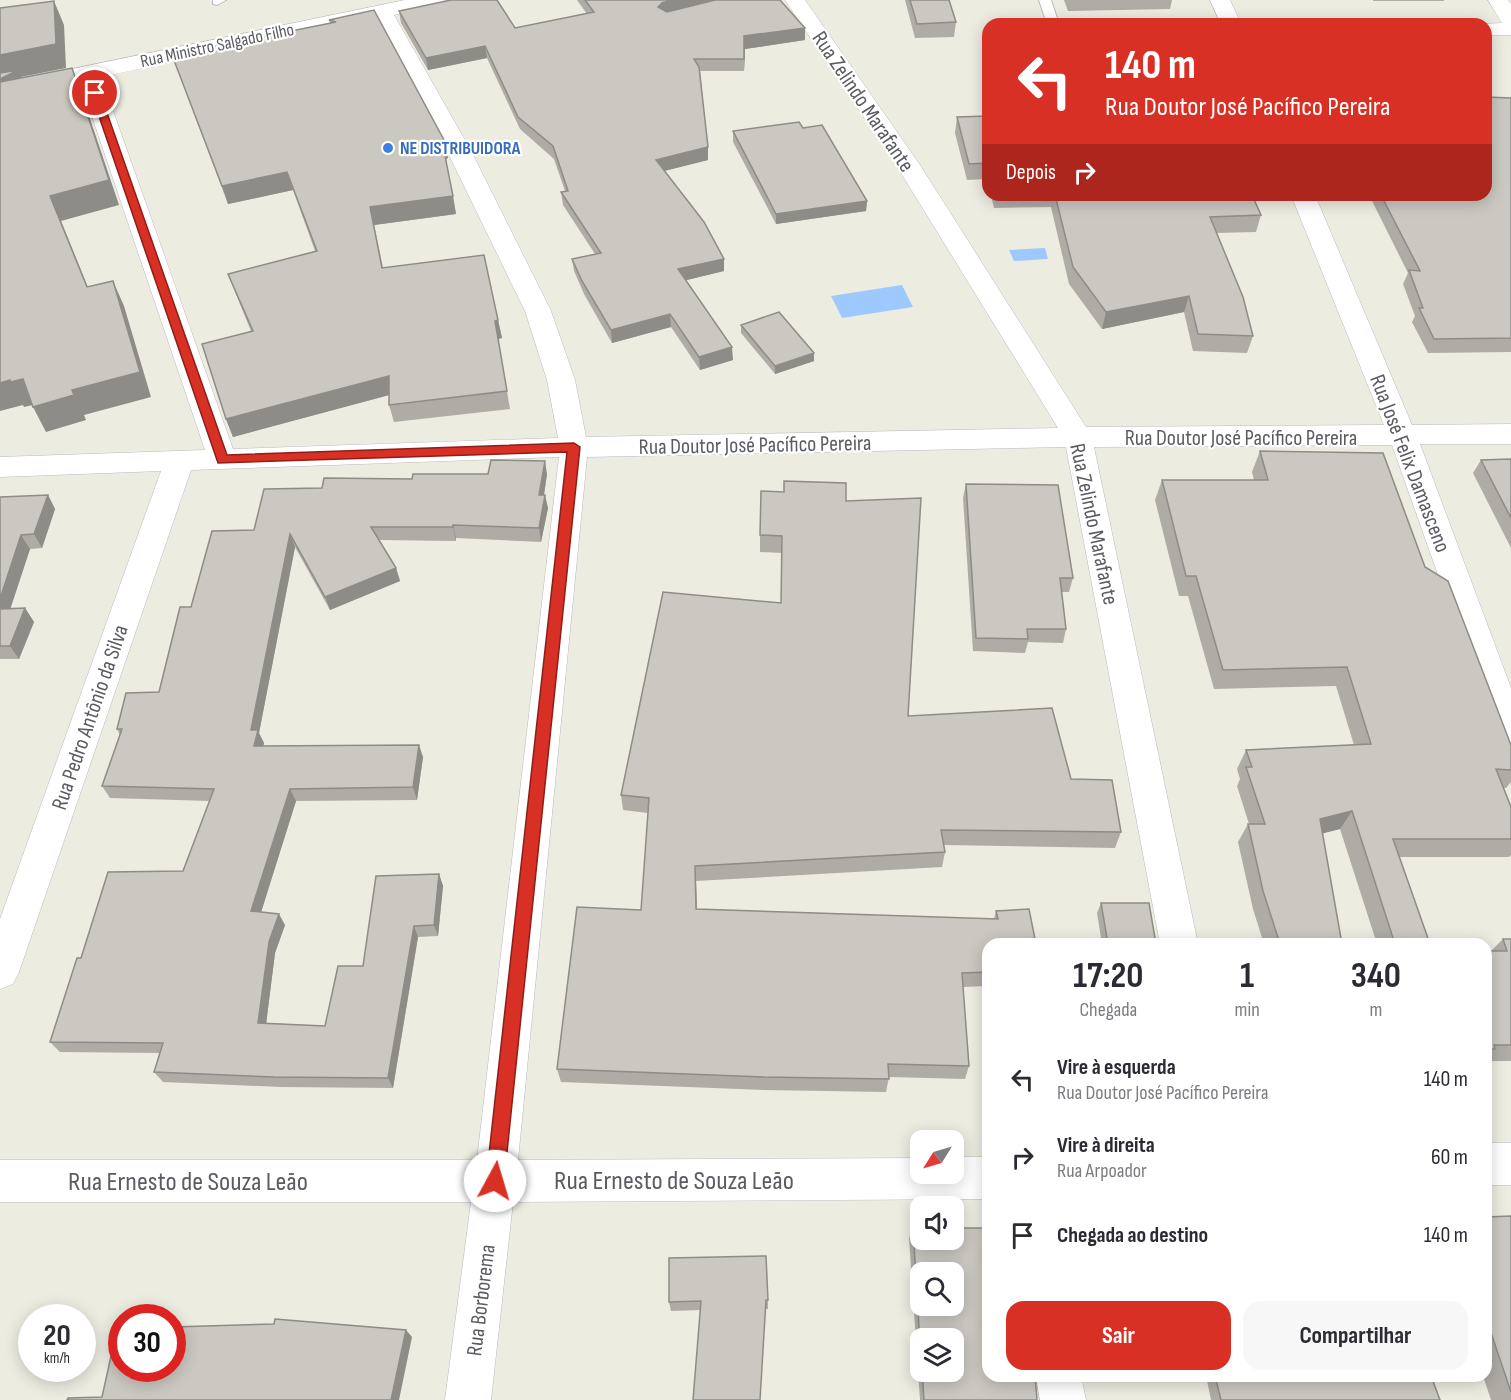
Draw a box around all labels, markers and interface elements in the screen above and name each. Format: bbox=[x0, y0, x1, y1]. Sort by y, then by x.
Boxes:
street label: Rua Ministro Salgado Filho bbox=[138, 19, 296, 72]
street label: Rua Zelindo Marafante bbox=[806, 26, 920, 177]
text: 140 m bbox=[1105, 40, 1196, 91]
icon: left bbox=[1006, 42, 1084, 120]
pin bbox=[69, 67, 120, 118]
icon: arrive bbox=[78, 76, 111, 109]
text: Rua Doutor José Pacífico Pereira bbox=[1105, 91, 1390, 123]
place label: NE DISTRIBUIDORA bbox=[400, 138, 521, 159]
marker: NE DISTRIBUIDORA bbox=[381, 141, 395, 155]
icon: right bbox=[1068, 156, 1101, 189]
text: Depois bbox=[1006, 159, 1056, 186]
street label: Rua José Felix Damasceno bbox=[1363, 371, 1456, 556]
street label: Rua Doutor José Pacífico Pereira bbox=[1125, 425, 1357, 452]
street label: Rua Doutor José Pacífico Pereira bbox=[639, 430, 872, 461]
street label: Rua Zelindo Marafante bbox=[1063, 441, 1124, 607]
street label: Rua Pedro Antônio da Silva bbox=[46, 621, 135, 814]
text: 17:20 bbox=[1073, 955, 1143, 998]
text: 1 bbox=[1240, 955, 1254, 998]
text: 340 bbox=[1351, 955, 1401, 998]
text: Chegada bbox=[1079, 998, 1137, 1022]
text: min bbox=[1235, 998, 1260, 1022]
text: m bbox=[1369, 998, 1382, 1022]
text: Vire à esquerda bbox=[1057, 1054, 1176, 1081]
icon: left bbox=[1006, 1063, 1039, 1096]
text: 140 m bbox=[1424, 1066, 1468, 1093]
text: Rua Doutor José Pacífico Pereira bbox=[1057, 1081, 1268, 1105]
north arrow bbox=[910, 1130, 964, 1184]
map controls bbox=[910, 1130, 964, 1382]
text: Vire à direita bbox=[1057, 1132, 1155, 1159]
icon: right bbox=[1006, 1141, 1039, 1174]
text: 60 m bbox=[1431, 1144, 1468, 1171]
position arrow bbox=[463, 1149, 527, 1213]
text: Rua Arpoador bbox=[1057, 1159, 1147, 1183]
street label: Rua Ernesto de Souza Leão bbox=[554, 1165, 794, 1197]
street label: Rua Ernesto de Souza Leão bbox=[68, 1166, 308, 1198]
button: sound bbox=[910, 1196, 964, 1250]
icon: arrive bbox=[1006, 1219, 1039, 1252]
text: Chegada ao destino bbox=[1057, 1222, 1208, 1249]
text: 140 m bbox=[1424, 1222, 1468, 1249]
street label: Rua Borborema bbox=[461, 1243, 502, 1358]
button: search bbox=[910, 1262, 964, 1316]
button: Sair bbox=[1006, 1301, 1231, 1370]
button: Compartilhar bbox=[1243, 1301, 1468, 1370]
speed limit sign: 30 bbox=[108, 1304, 186, 1382]
text: 20 bbox=[43, 1318, 71, 1354]
button: layers bbox=[910, 1328, 964, 1382]
text: km/h bbox=[44, 1349, 70, 1368]

